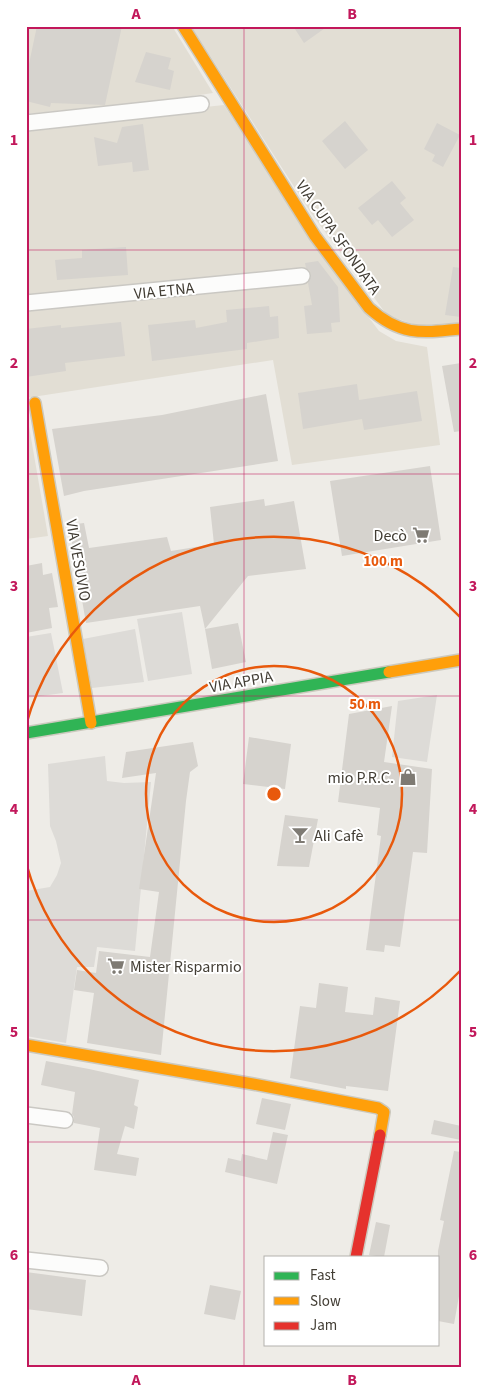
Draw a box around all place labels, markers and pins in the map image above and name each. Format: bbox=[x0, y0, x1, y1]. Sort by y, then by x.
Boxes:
place label: Decò bbox=[374, 525, 407, 547]
supermarket icon: Decò bbox=[411, 525, 431, 545]
place label: mio P.R.C. bbox=[327, 767, 394, 789]
shop icon: mio P.R.C. bbox=[398, 767, 418, 787]
centre of rings bbox=[265, 785, 283, 803]
bar icon: Ali Cafè bbox=[290, 825, 310, 845]
place label: Ali Cafè bbox=[314, 825, 364, 847]
supermarket icon: Mister Risparmio bbox=[106, 956, 126, 976]
place label: Mister Risparmio bbox=[130, 956, 242, 978]

